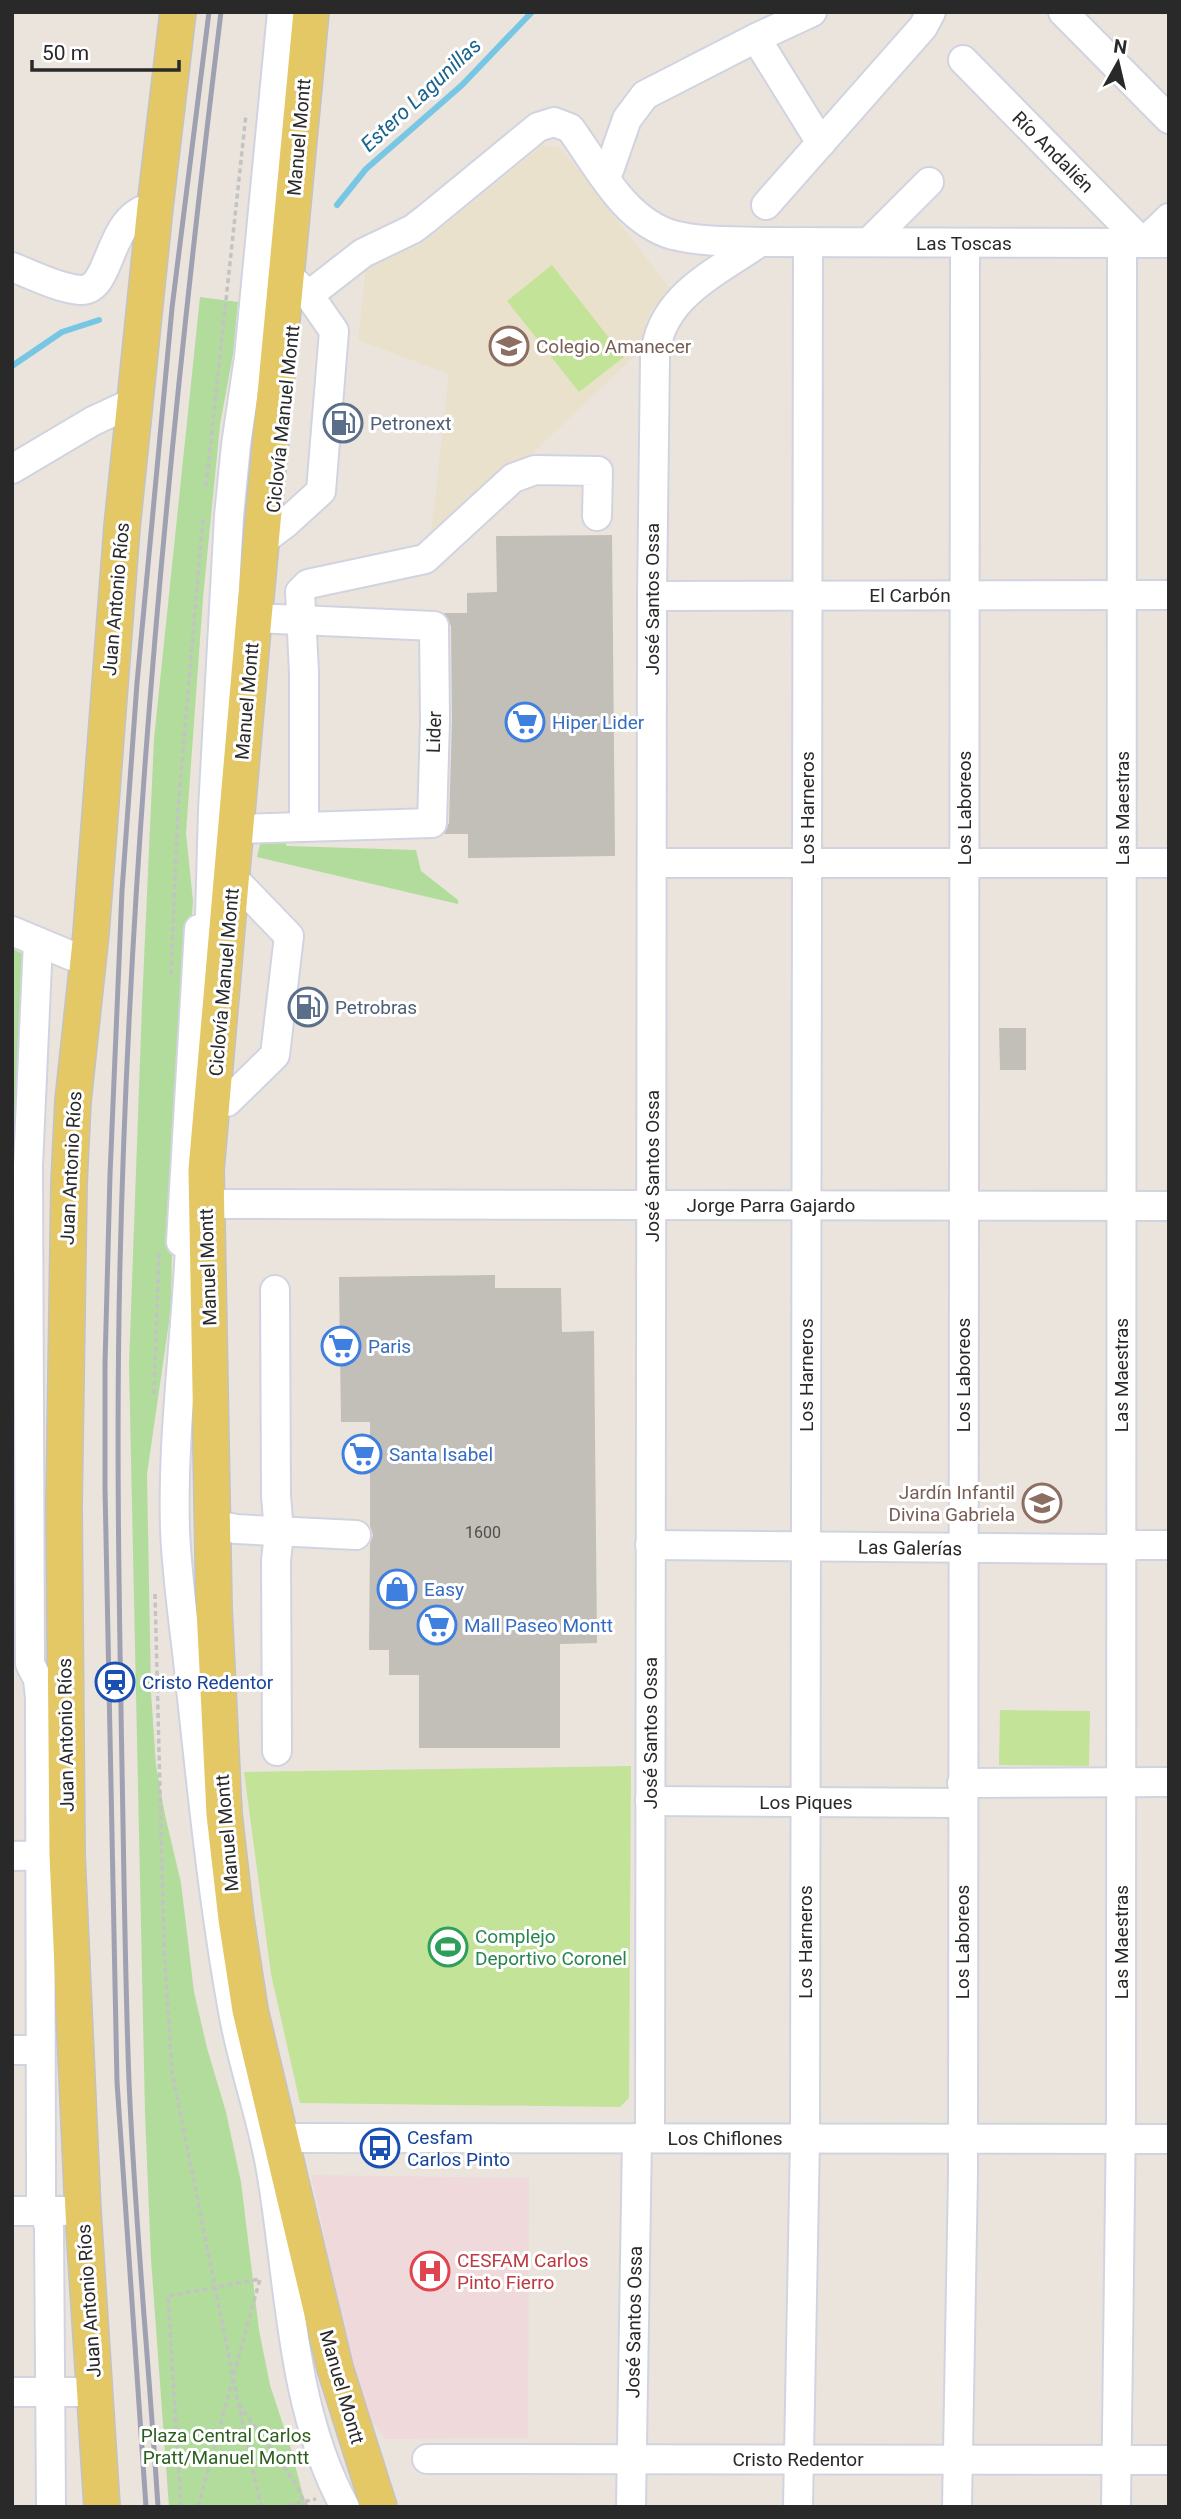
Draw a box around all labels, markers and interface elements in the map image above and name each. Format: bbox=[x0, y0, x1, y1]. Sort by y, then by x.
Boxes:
scale bar bbox=[32, 28, 178, 72]
north arrow bbox=[1083, 28, 1153, 98]
water label: Estero Lagunillas bbox=[356, 33, 486, 157]
text: N bbox=[1112, 34, 1129, 59]
text: 50 m bbox=[42, 41, 89, 65]
street label: Manuel Montt bbox=[282, 77, 316, 197]
street label: Río Andalién bbox=[1007, 106, 1099, 198]
street label: Las Toscas bbox=[916, 232, 1012, 255]
street label: Ciclovía Manuel Montt bbox=[262, 324, 304, 514]
school or university icon: Colegio Amanecer bbox=[488, 325, 530, 367]
place label: Colegio Amanecer bbox=[536, 335, 692, 358]
fuel station icon: Petronext bbox=[322, 402, 364, 444]
place label: Petronext bbox=[370, 412, 451, 435]
street label: Juan Antonio Ríos bbox=[98, 521, 134, 677]
street label: José Santos Ossa bbox=[641, 523, 664, 675]
street label: El Carbón bbox=[869, 584, 951, 607]
street label: Manuel Montt bbox=[230, 641, 264, 761]
supermarket icon: Hiper Lider bbox=[504, 701, 546, 743]
street label: Lider bbox=[422, 710, 446, 753]
place label: Hiper Lider bbox=[552, 711, 645, 734]
street label: Los Harneros bbox=[796, 751, 819, 865]
street label: Los Laboreos bbox=[953, 751, 976, 865]
street label: Las Maestras bbox=[1111, 751, 1134, 865]
street label: Ciclovía Manuel Montt bbox=[204, 887, 244, 1077]
fuel station icon: Petrobras bbox=[287, 986, 329, 1028]
place label: Petrobras bbox=[335, 996, 417, 1019]
street label: José Santos Ossa bbox=[641, 1090, 664, 1242]
street label: Juan Antonio Ríos bbox=[55, 1091, 87, 1245]
street label: Jorge Parra Gajardo bbox=[687, 1194, 855, 1217]
street label: Manuel Montt bbox=[194, 1208, 222, 1326]
street label: Los Harneros bbox=[795, 1318, 818, 1432]
street label: Los Laboreos bbox=[952, 1318, 975, 1432]
street label: Las Maestras bbox=[1110, 1318, 1133, 1432]
supermarket icon: Paris bbox=[320, 1325, 362, 1367]
place label: Paris bbox=[368, 1335, 411, 1358]
supermarket icon: Santa Isabel bbox=[341, 1433, 383, 1475]
place label: Santa Isabel bbox=[389, 1443, 493, 1466]
place label: Jardín Infantil Divina Gabriela bbox=[889, 1481, 1015, 1526]
school or university icon: Jardín Infantil Divina Gabriela bbox=[1021, 1482, 1063, 1524]
house number: 1600 bbox=[465, 1523, 501, 1542]
street label: Las Galerías bbox=[858, 1536, 962, 1560]
shop icon: Easy bbox=[376, 1568, 418, 1610]
place label: Easy bbox=[424, 1578, 464, 1601]
supermarket icon: Mall Paseo Montt bbox=[416, 1604, 458, 1646]
place label: Mall Paseo Montt bbox=[464, 1614, 613, 1637]
street label: José Santos Ossa bbox=[639, 1657, 662, 1809]
street label: Juan Antonio Ríos bbox=[53, 1658, 79, 1812]
station icon: Cristo Redentor bbox=[94, 1661, 136, 1703]
place label: Cristo Redentor bbox=[142, 1671, 274, 1694]
street label: Manuel Montt bbox=[210, 1773, 244, 1893]
street label: Los Piques bbox=[759, 1791, 853, 1814]
street label: Los Harneros bbox=[794, 1885, 817, 1999]
street label: Los Laboreos bbox=[951, 1885, 974, 1999]
street label: Las Maestras bbox=[1110, 1885, 1133, 1999]
place label: Complejo Deportivo Coronel bbox=[475, 1925, 627, 1970]
sports icon: Complejo Deportivo Coronel bbox=[427, 1926, 469, 1968]
place label: Cesfam Carlos Pinto bbox=[407, 2126, 510, 2171]
bus stop icon: Cesfam Carlos Pinto bbox=[359, 2127, 401, 2169]
street label: Los Chiflones bbox=[667, 2127, 783, 2150]
street label: Juan Antonio Ríos bbox=[72, 2223, 106, 2379]
street label: José Santos Ossa bbox=[621, 2246, 647, 2398]
place label: CESFAM Carlos Pinto Fierro bbox=[457, 2249, 588, 2294]
hospital icon: CESFAM Carlos Pinto Fierro bbox=[409, 2250, 451, 2292]
street label: Manuel Montt bbox=[315, 2327, 369, 2447]
park label: Plaza Central Carlos Pratt/Manuel Montt bbox=[141, 2424, 311, 2469]
street label: Cristo Redentor bbox=[732, 2448, 864, 2471]

